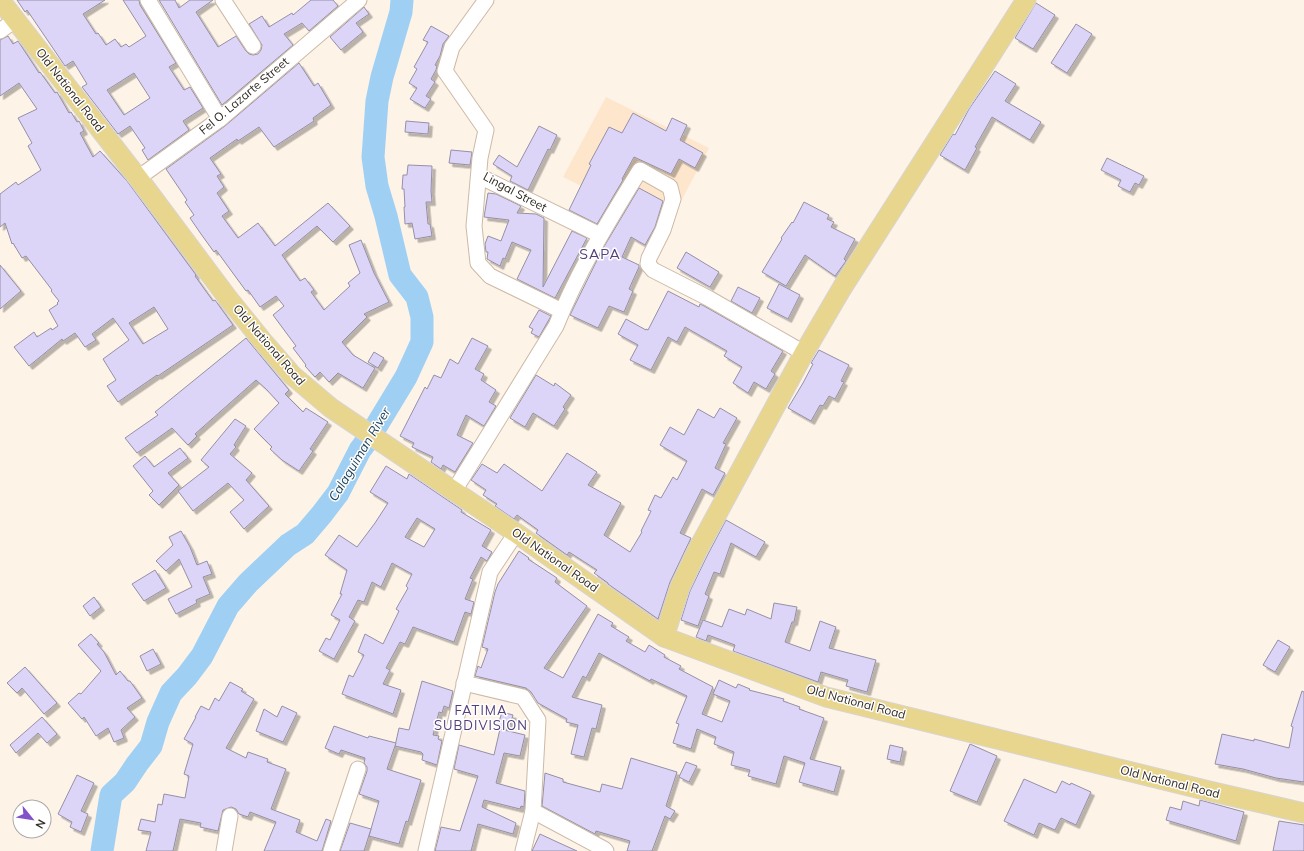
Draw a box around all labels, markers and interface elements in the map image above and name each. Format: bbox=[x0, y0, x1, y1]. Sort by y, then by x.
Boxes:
street label: Old National Road bbox=[33, 45, 108, 135]
street label: Fel O. Lazarte Street bbox=[196, 54, 292, 138]
street label: Lingal Street bbox=[481, 168, 550, 215]
district label: SAPA bbox=[579, 245, 621, 263]
street label: Old National Road bbox=[230, 301, 309, 388]
water label: Calaguiman River bbox=[325, 403, 394, 504]
street label: Old National Road bbox=[509, 524, 601, 595]
street label: Old National Road bbox=[805, 681, 907, 722]
district label: FATIMA SUBDIVISION bbox=[434, 702, 528, 733]
street label: Old National Road bbox=[1119, 762, 1222, 801]
north arrow bbox=[12, 799, 52, 839]
text: N bbox=[33, 817, 49, 831]

